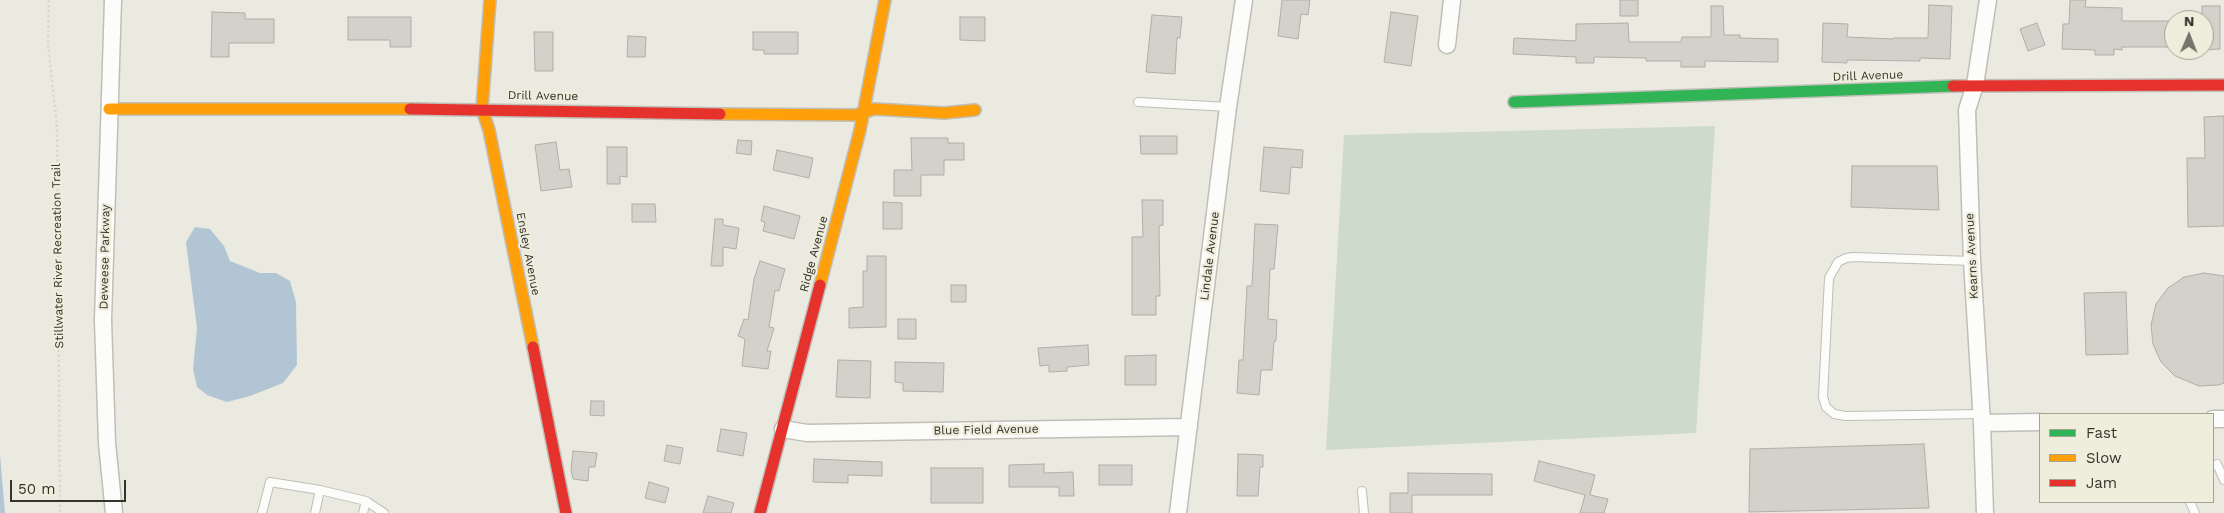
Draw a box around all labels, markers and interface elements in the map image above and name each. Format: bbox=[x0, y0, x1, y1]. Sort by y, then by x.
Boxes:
north arrow bbox=[2164, 10, 2214, 60]
text: N bbox=[2184, 13, 2195, 29]
street label: Drill Avenue bbox=[1832, 68, 1904, 84]
street label: Drill Avenue bbox=[508, 88, 578, 104]
street label: Stillwater River Recreation Trail bbox=[49, 163, 67, 349]
street label: Deweese Parkway bbox=[97, 204, 113, 310]
street label: Ensley Avenue bbox=[513, 211, 543, 297]
street label: Lindale Avenue bbox=[1197, 211, 1223, 301]
street label: Kearns Avenue bbox=[1963, 213, 1981, 299]
street label: Ridge Avenue bbox=[797, 214, 831, 294]
legend bbox=[2039, 413, 2214, 503]
street label: Blue Field Avenue bbox=[933, 422, 1039, 438]
text: Fast bbox=[2086, 424, 2117, 442]
text: Slow bbox=[2086, 449, 2122, 467]
scale bar bbox=[12, 470, 129, 502]
text: Jam bbox=[2086, 474, 2117, 492]
text: 50 m bbox=[18, 480, 55, 498]

